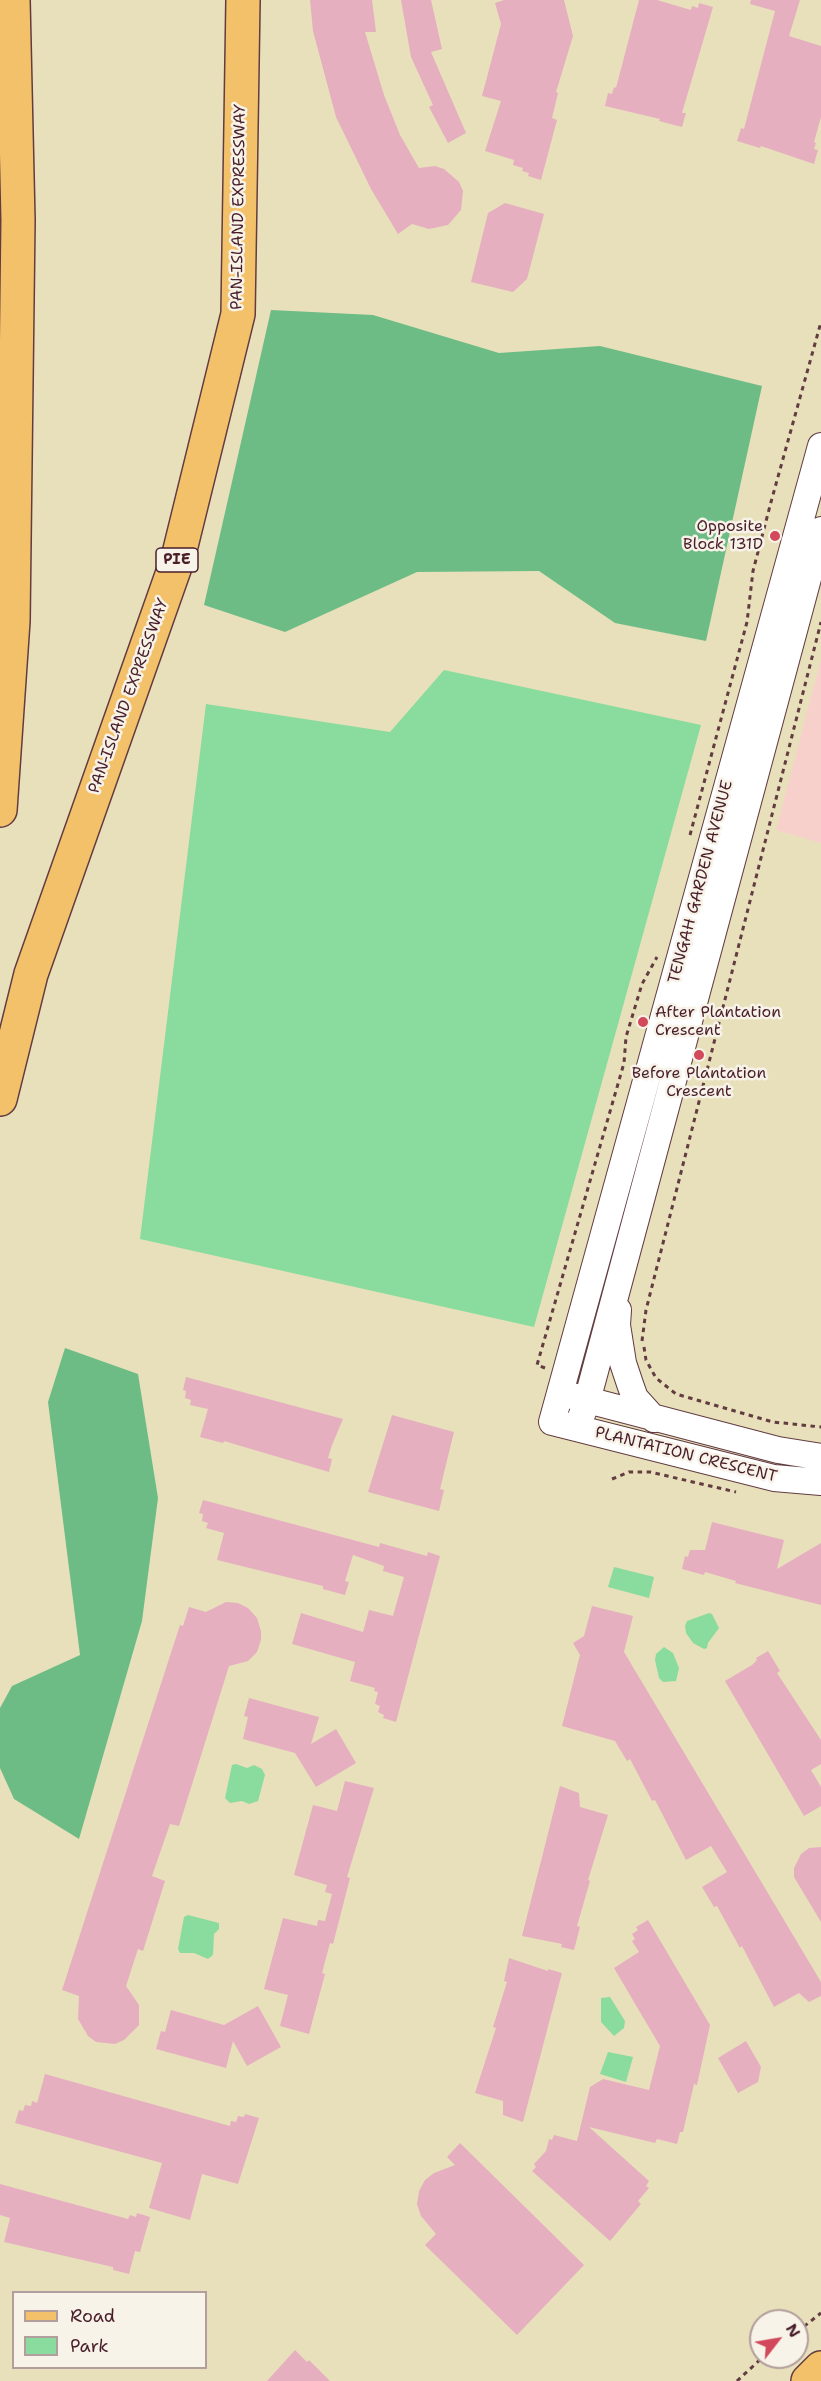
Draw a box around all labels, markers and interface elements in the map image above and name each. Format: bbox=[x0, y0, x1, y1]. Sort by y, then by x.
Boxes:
street label: PAN-ISLAND EXPRESSWAY bbox=[228, 104, 250, 310]
place label: Opposite Block 131D bbox=[683, 517, 763, 555]
marker: Opposite Block 131D bbox=[768, 529, 782, 543]
road number: PIE bbox=[156, 548, 198, 572]
street label: PAN-ISLAND EXPRESSWAY bbox=[85, 596, 173, 796]
street label: TENGAH GARDEN AVENUE bbox=[665, 778, 737, 986]
place label: After Plantation Crescent bbox=[655, 1003, 781, 1041]
marker: After Plantation Crescent bbox=[636, 1015, 650, 1029]
marker: Before Plantation Crescent bbox=[692, 1048, 706, 1062]
place label: Before Plantation Crescent bbox=[632, 1064, 766, 1102]
street label: PLANTATION CRESCENT bbox=[593, 1423, 779, 1487]
legend bbox=[12, 2291, 207, 2369]
text: Road bbox=[70, 2304, 115, 2328]
north arrow bbox=[749, 2309, 809, 2369]
text: N bbox=[781, 2320, 805, 2341]
text: Park bbox=[70, 2334, 109, 2358]

